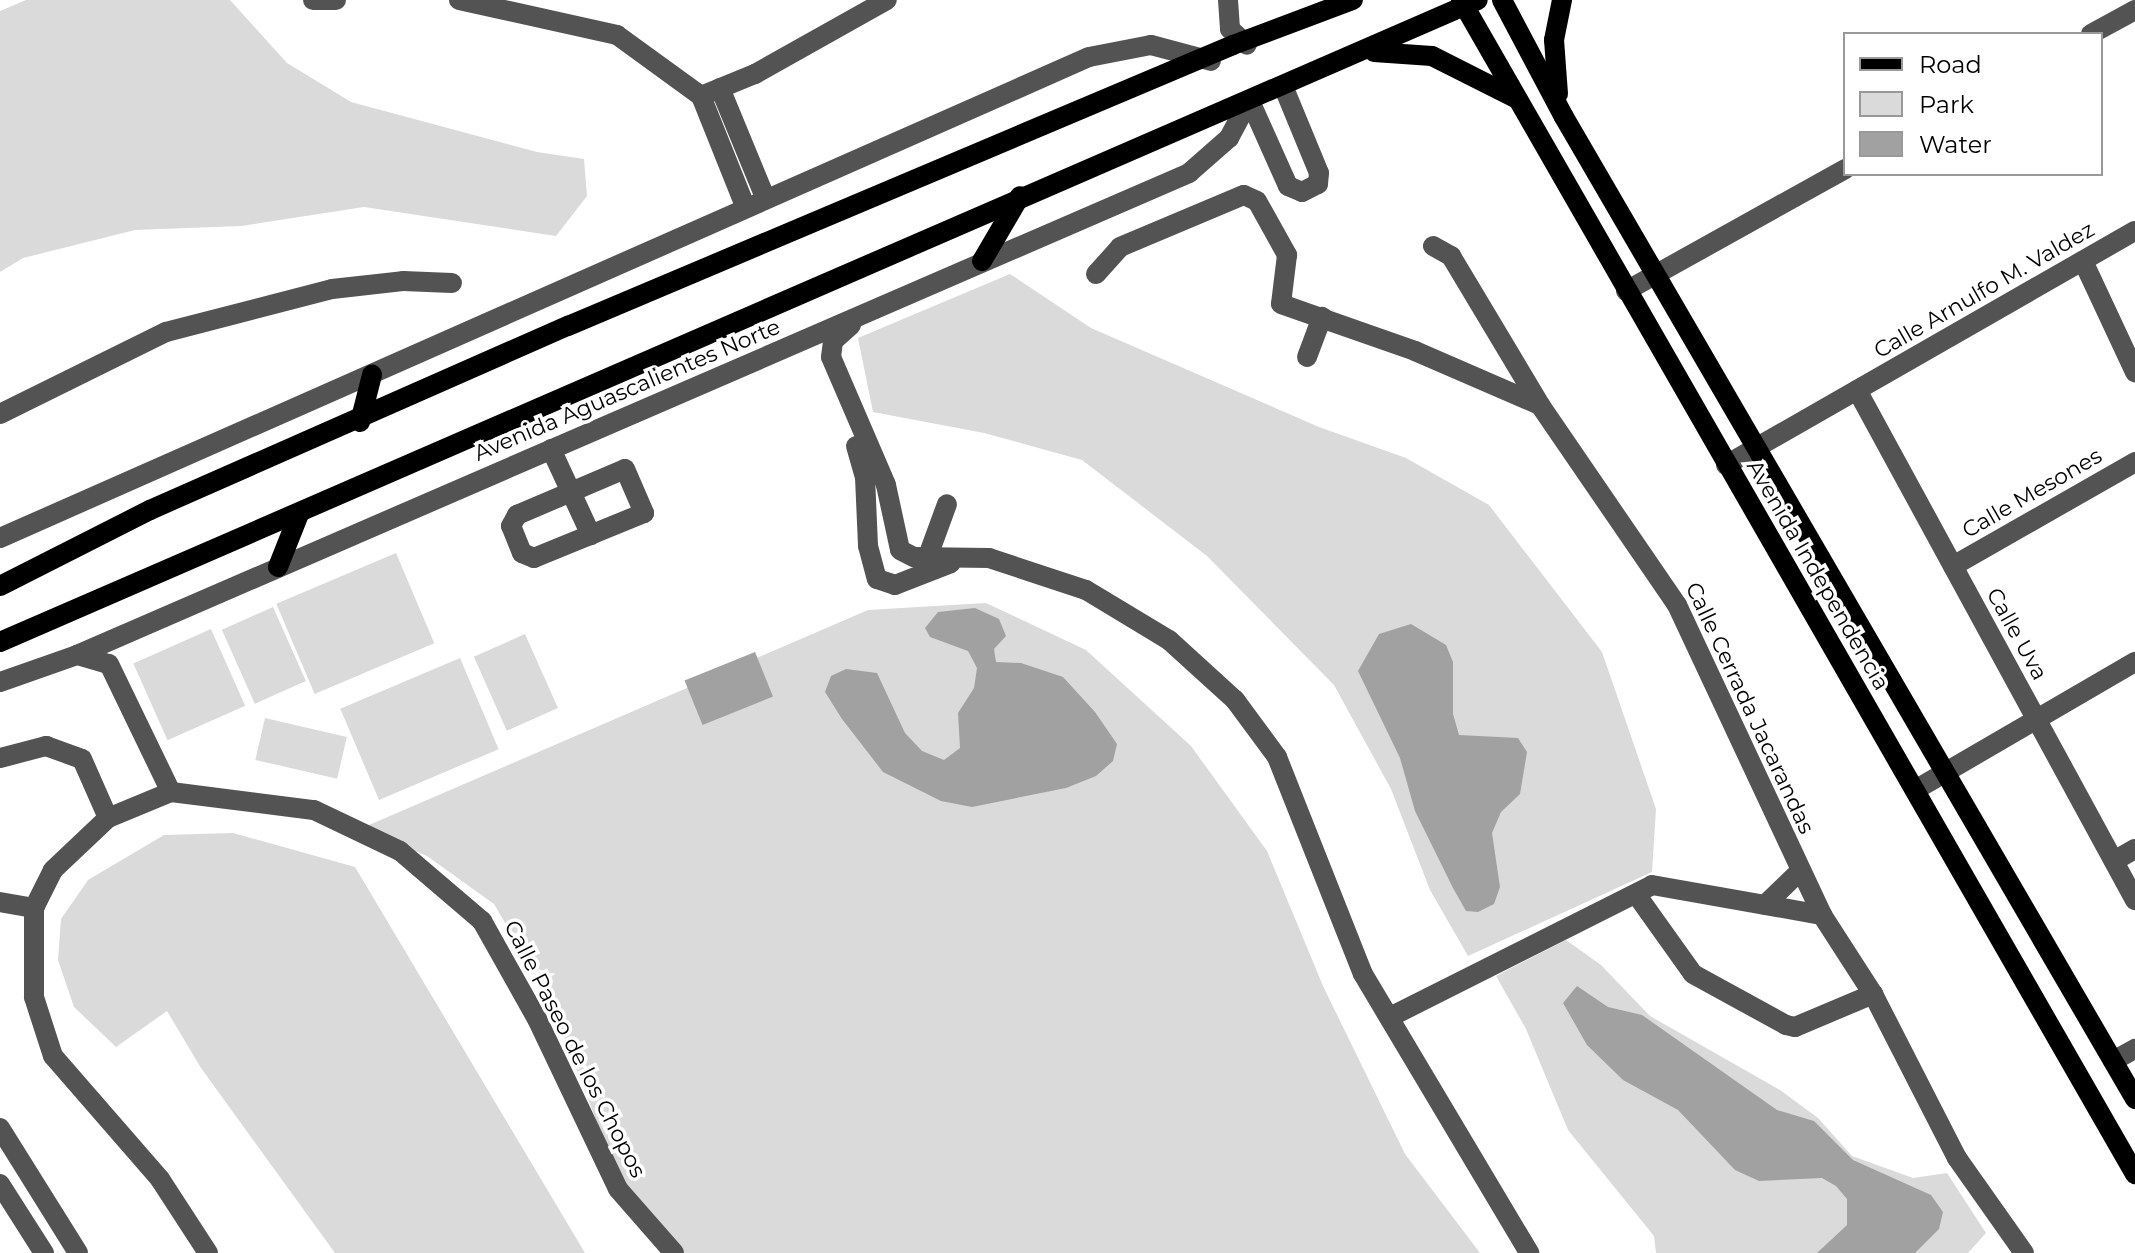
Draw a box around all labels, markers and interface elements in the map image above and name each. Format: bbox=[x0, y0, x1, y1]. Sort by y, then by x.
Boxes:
legend bbox=[1843, 32, 2103, 176]
text: Road bbox=[1919, 50, 1982, 79]
text: Park bbox=[1919, 90, 1974, 119]
text: Water bbox=[1919, 130, 1992, 159]
street label: Calle Arnulfo M. Valdez bbox=[1869, 216, 2099, 364]
street label: Avenida Aguascalientes Norte bbox=[470, 313, 784, 467]
street label: Calle Mesones bbox=[1957, 442, 2107, 544]
street label: Avenida Independencia bbox=[1741, 455, 1895, 695]
street label: Calle Cerrada Jacarandas bbox=[1680, 578, 1820, 838]
street label: Calle Uva bbox=[1981, 583, 2053, 685]
street label: Calle Paseo de los Chopos bbox=[498, 916, 652, 1182]

